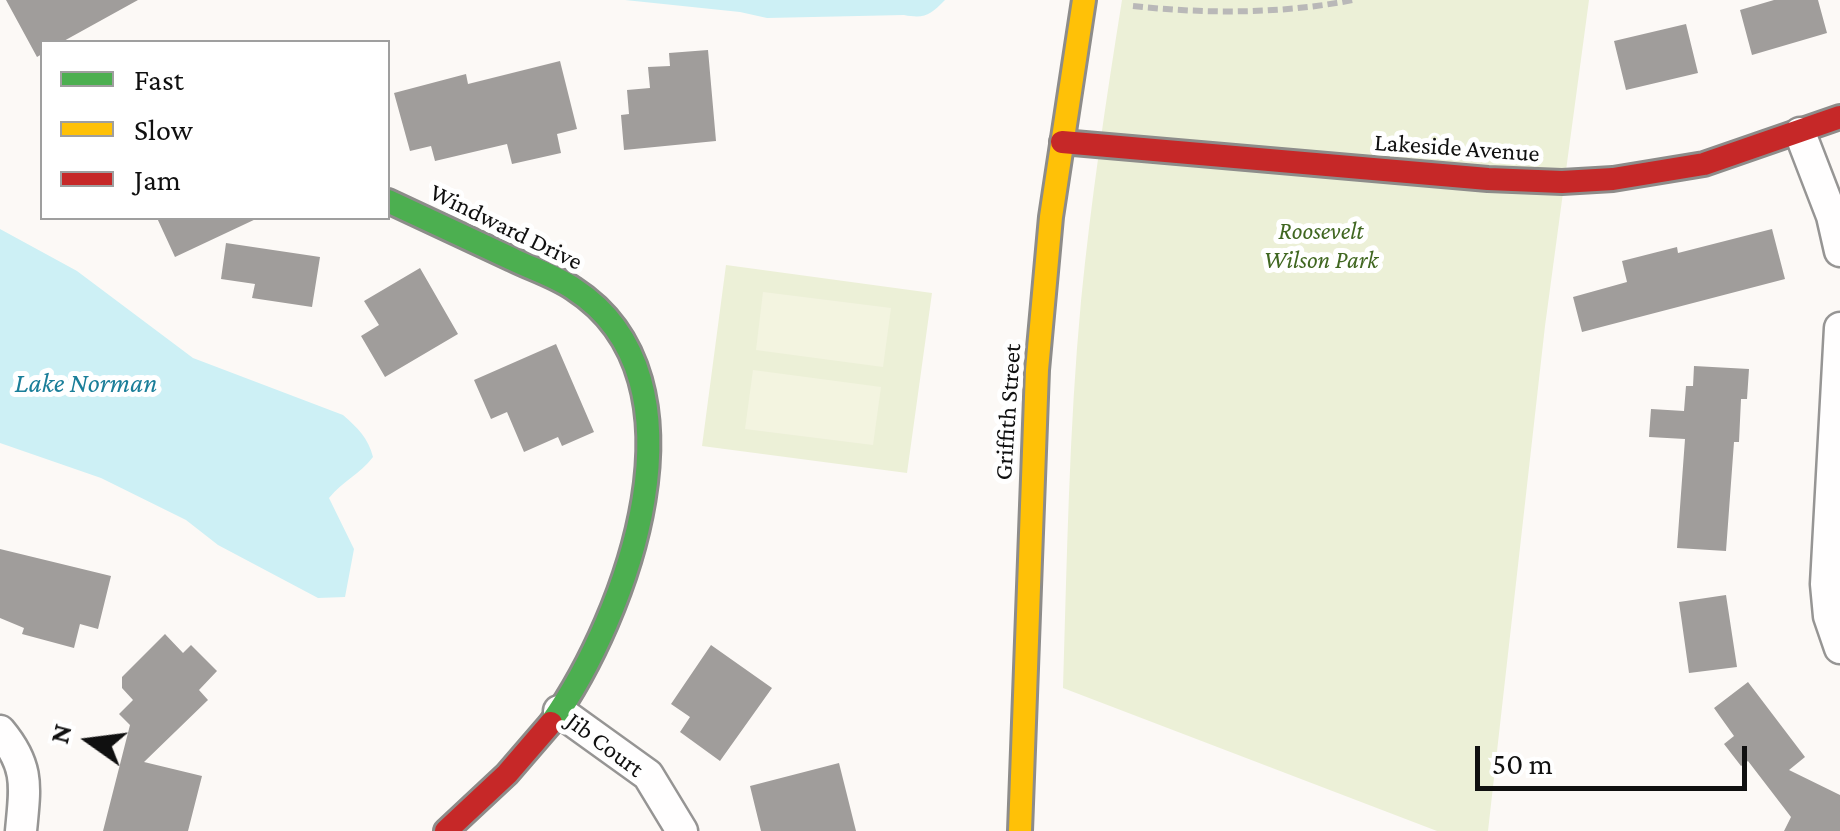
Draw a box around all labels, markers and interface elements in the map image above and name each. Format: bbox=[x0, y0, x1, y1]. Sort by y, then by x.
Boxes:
legend bbox=[40, 40, 390, 220]
text: Fast bbox=[134, 63, 184, 96]
text: Slow bbox=[134, 113, 193, 146]
street label: Lakeside Avenue bbox=[1373, 127, 1541, 169]
text: Jam bbox=[134, 163, 181, 196]
street label: Windward Drive bbox=[425, 177, 587, 277]
park label: Roosevelt Wilson Park bbox=[1264, 216, 1378, 275]
street label: Griffith Street bbox=[988, 343, 1028, 481]
water label: Lake Norman bbox=[15, 366, 157, 400]
north arrow bbox=[40, 691, 140, 791]
street label: Jib Court bbox=[560, 706, 650, 784]
text: N bbox=[43, 721, 78, 747]
scale bar bbox=[1480, 726, 1752, 788]
text: 50 m bbox=[1492, 747, 1553, 780]

